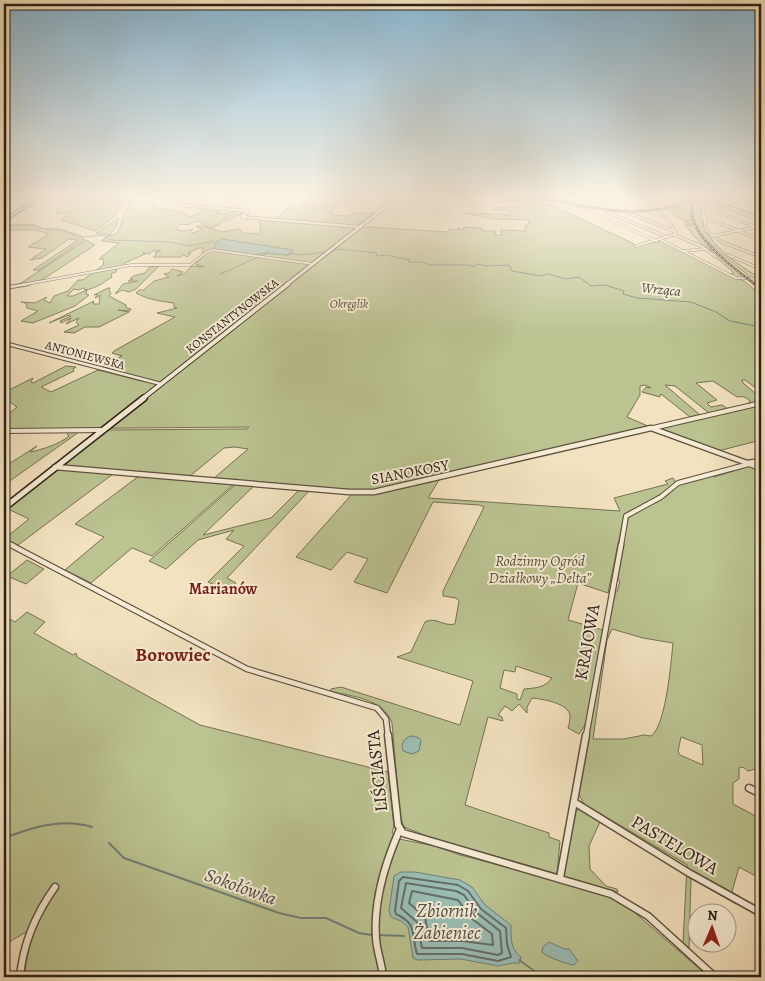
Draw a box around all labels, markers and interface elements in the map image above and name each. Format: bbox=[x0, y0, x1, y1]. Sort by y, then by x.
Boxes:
street label: KONSTANTYNOWSKA bbox=[182, 274, 282, 357]
water label: Wrząca bbox=[640, 278, 682, 301]
park label: Okręglik bbox=[330, 296, 369, 312]
street label: ANTONIEWSKA bbox=[42, 336, 128, 374]
street label: SIANOKOSY bbox=[369, 455, 451, 489]
park label: Rodzinny Ogród Działkowy „Delta” bbox=[489, 551, 592, 588]
district label: Marianów bbox=[189, 578, 258, 600]
street label: KRAJOWA bbox=[568, 602, 606, 682]
district label: Borowiec bbox=[135, 642, 211, 668]
street label: LIŚCIASTA bbox=[361, 728, 393, 813]
street label: PASTELOWA bbox=[627, 810, 723, 881]
water label: Sokołówka bbox=[201, 862, 280, 912]
water label: Zbiornik Żabieniec bbox=[414, 898, 481, 946]
north arrow bbox=[688, 904, 738, 954]
text: N bbox=[707, 906, 718, 925]

